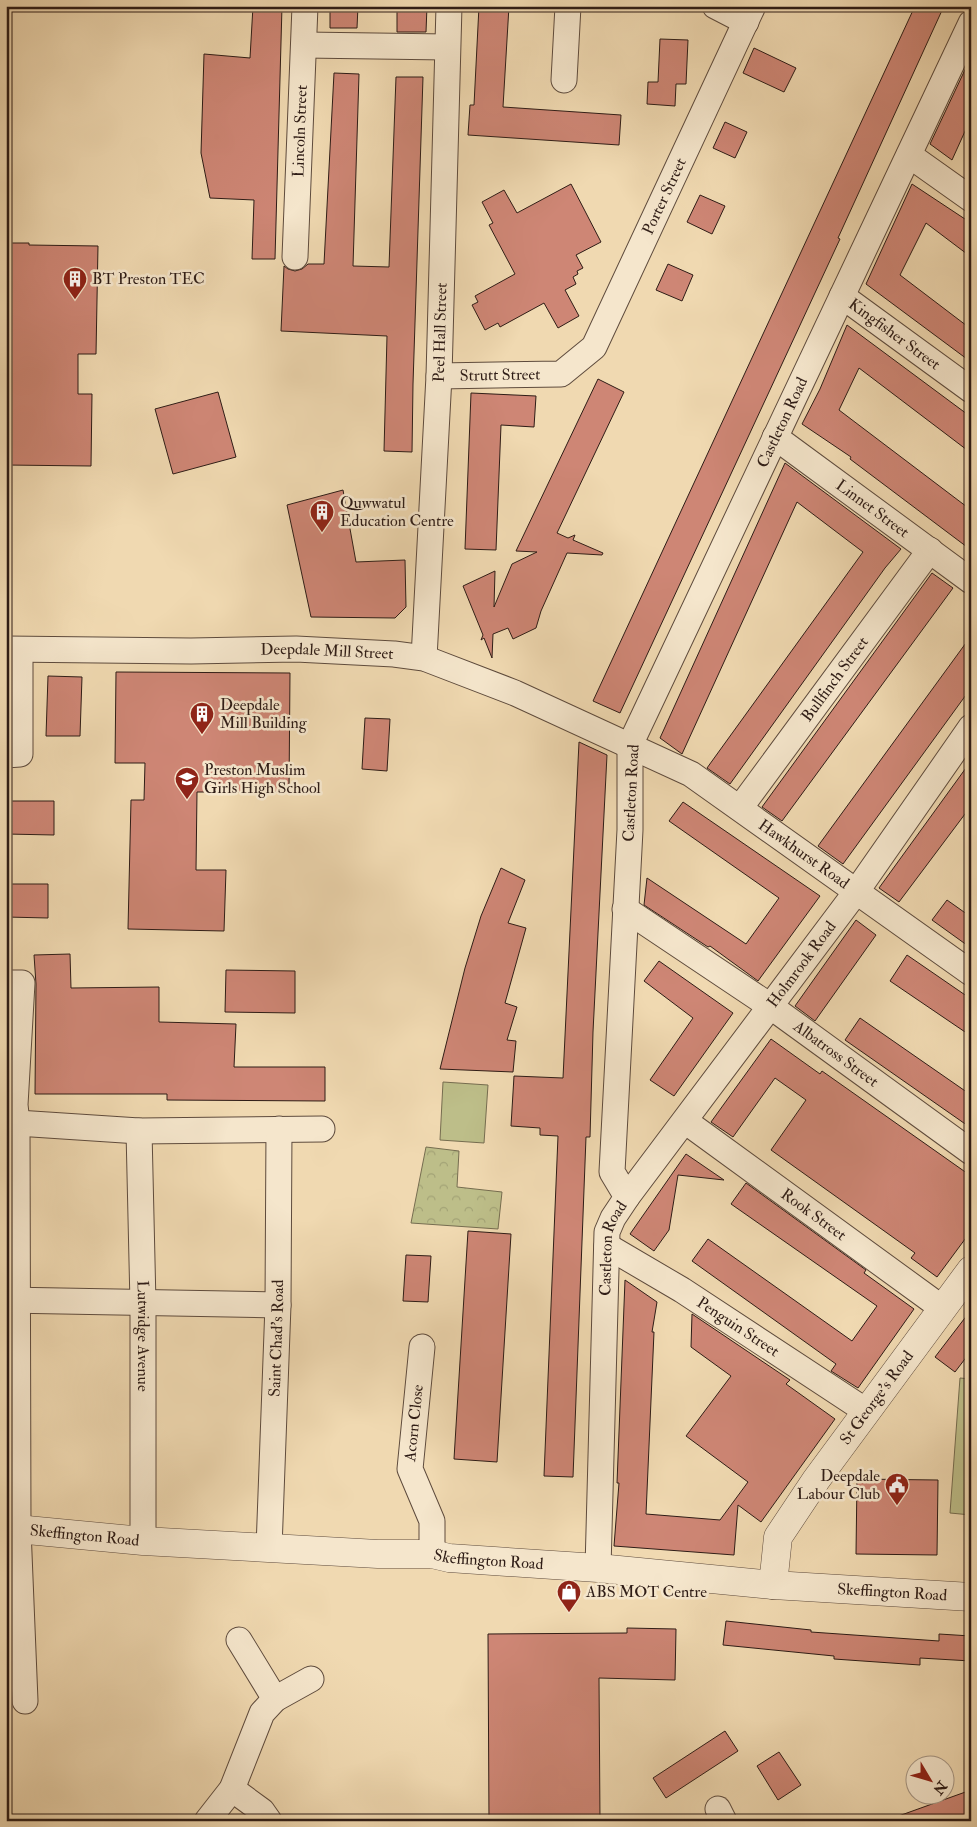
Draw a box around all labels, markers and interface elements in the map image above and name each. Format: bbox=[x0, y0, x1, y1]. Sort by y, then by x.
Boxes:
street label: Lincoln Street bbox=[288, 85, 312, 178]
street label: Porter Street bbox=[638, 155, 691, 238]
building icon: BT Preston TEC bbox=[62, 266, 88, 300]
place label: BT Preston TEC bbox=[92, 269, 205, 289]
street label: Peel Hall Street bbox=[429, 282, 452, 383]
street label: Kingfisher Street bbox=[845, 294, 944, 374]
street label: Strutt Street bbox=[460, 364, 540, 386]
street label: Castleton Road bbox=[752, 374, 812, 471]
street label: Linnet Street bbox=[832, 475, 913, 542]
place label: Quwwatul Education Centre bbox=[340, 493, 454, 531]
building icon: Quwwatul Education Centre bbox=[309, 499, 335, 533]
street label: Bullfinch Street bbox=[797, 633, 873, 726]
street label: Deepdale Mill Street bbox=[260, 639, 394, 664]
place label: Deepdale Mill Building bbox=[220, 695, 308, 733]
building icon: Deepdale Mill Building bbox=[189, 701, 215, 735]
street label: Castleton Road bbox=[618, 744, 644, 842]
place label: Preston Muslim Girls High School bbox=[204, 760, 321, 798]
school or university icon: Preston Muslim Girls High School bbox=[174, 766, 200, 800]
street label: Hawkhurst Road bbox=[754, 815, 853, 893]
street label: Holmrook Road bbox=[763, 917, 841, 1011]
street label: Albatross Street bbox=[789, 1016, 882, 1092]
street label: Rook Street bbox=[777, 1184, 850, 1245]
street label: Castleton Road bbox=[595, 1197, 632, 1296]
street label: Saint Chad's Road bbox=[265, 1279, 288, 1397]
street label: Lutwidge Avenue bbox=[132, 1280, 153, 1392]
street label: Penguin Street bbox=[693, 1292, 783, 1361]
street label: St George's Road bbox=[835, 1347, 918, 1449]
street label: Acorn Close bbox=[400, 1383, 428, 1464]
place label: Deepdale Labour Club bbox=[797, 1466, 880, 1504]
public building icon: Deepdale Labour Club bbox=[884, 1472, 910, 1506]
street label: Skeffington Road bbox=[29, 1520, 140, 1551]
street label: Skeffington Road bbox=[432, 1545, 544, 1574]
shop icon: ABS MOT Centre bbox=[556, 1579, 582, 1613]
street label: Skeffington Road bbox=[837, 1579, 948, 1606]
place label: ABS MOT Centre bbox=[585, 1582, 707, 1602]
north arrow bbox=[904, 1754, 954, 1804]
text: N bbox=[929, 1777, 951, 1798]

